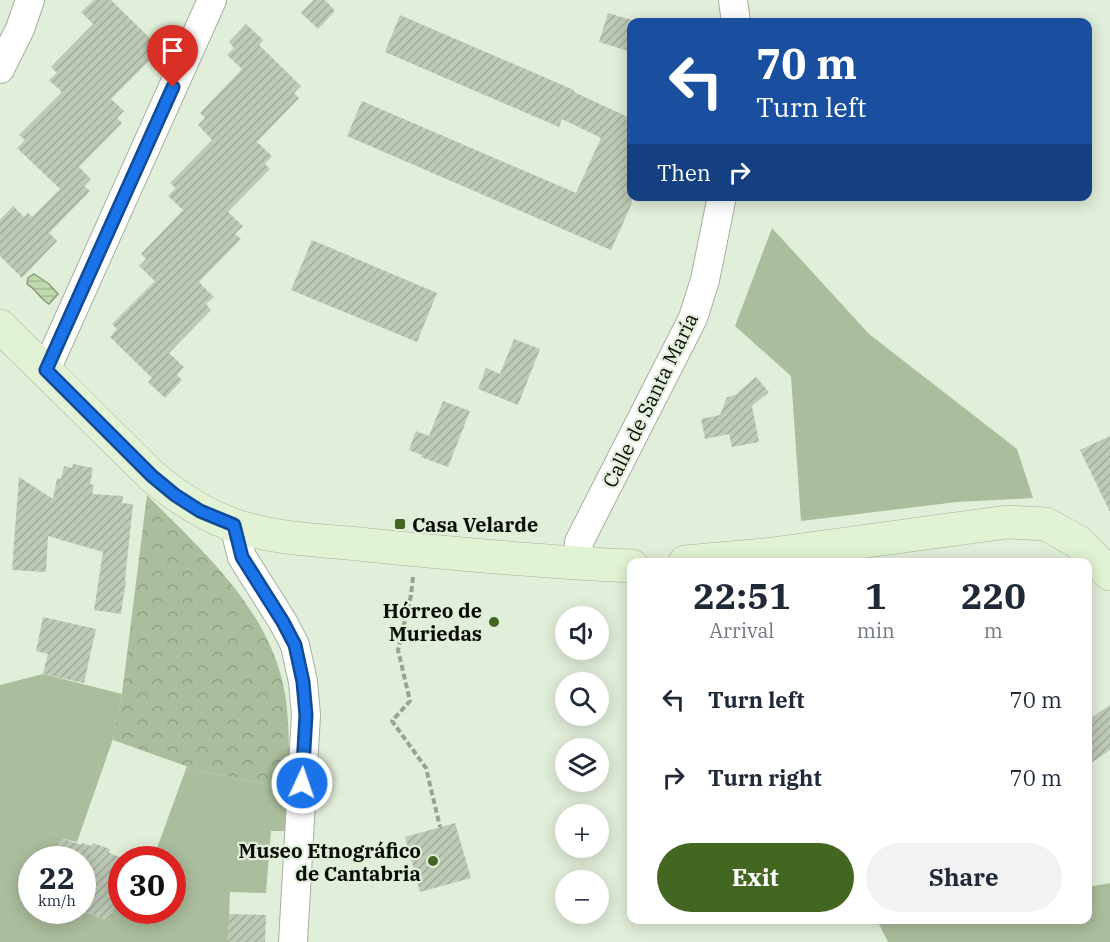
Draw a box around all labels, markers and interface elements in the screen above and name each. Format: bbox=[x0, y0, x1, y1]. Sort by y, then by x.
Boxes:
pin bbox=[147, 25, 198, 87]
icon: arrive bbox=[156, 34, 189, 67]
text: 70 m bbox=[756, 36, 857, 91]
icon: left bbox=[657, 42, 735, 120]
text: Turn left bbox=[756, 89, 867, 124]
icon: right bbox=[723, 156, 756, 189]
text: Then bbox=[657, 158, 711, 187]
street label: Calle de Santa María bbox=[596, 308, 704, 492]
place label: Casa Velarde bbox=[412, 511, 538, 538]
marker: Casa Velarde bbox=[393, 517, 407, 531]
text: 22:51 bbox=[693, 572, 790, 619]
text: 1 bbox=[865, 572, 887, 619]
text: 220 bbox=[961, 572, 1026, 619]
place label: Hórreo de Muriedas bbox=[383, 597, 482, 647]
map controls bbox=[555, 606, 609, 924]
button: sound bbox=[555, 606, 609, 660]
marker: Hórreo de Muriedas bbox=[487, 615, 501, 629]
text: Arrival bbox=[709, 617, 774, 644]
text: min bbox=[857, 617, 895, 644]
text: m bbox=[984, 617, 1003, 644]
button: search bbox=[555, 672, 609, 726]
icon: left bbox=[657, 683, 690, 716]
text: Turn left bbox=[708, 685, 804, 714]
text: 70 m bbox=[1010, 685, 1062, 714]
button: layers bbox=[555, 738, 609, 792]
position arrow bbox=[270, 751, 334, 815]
icon: right bbox=[657, 761, 690, 794]
text: Turn right bbox=[708, 763, 822, 792]
text: 70 m bbox=[1010, 763, 1062, 792]
button: + bbox=[555, 804, 609, 858]
place label: Museo Etnográfico de Cantabria bbox=[239, 837, 421, 887]
button: Exit bbox=[657, 843, 854, 912]
button: Share bbox=[866, 843, 1062, 912]
speed limit sign: 30 bbox=[108, 846, 186, 924]
marker: Museo Etnográfico de Cantabria bbox=[426, 854, 440, 868]
text: 22 bbox=[39, 858, 75, 897]
button: − bbox=[555, 870, 609, 924]
text: km/h bbox=[38, 891, 76, 910]

